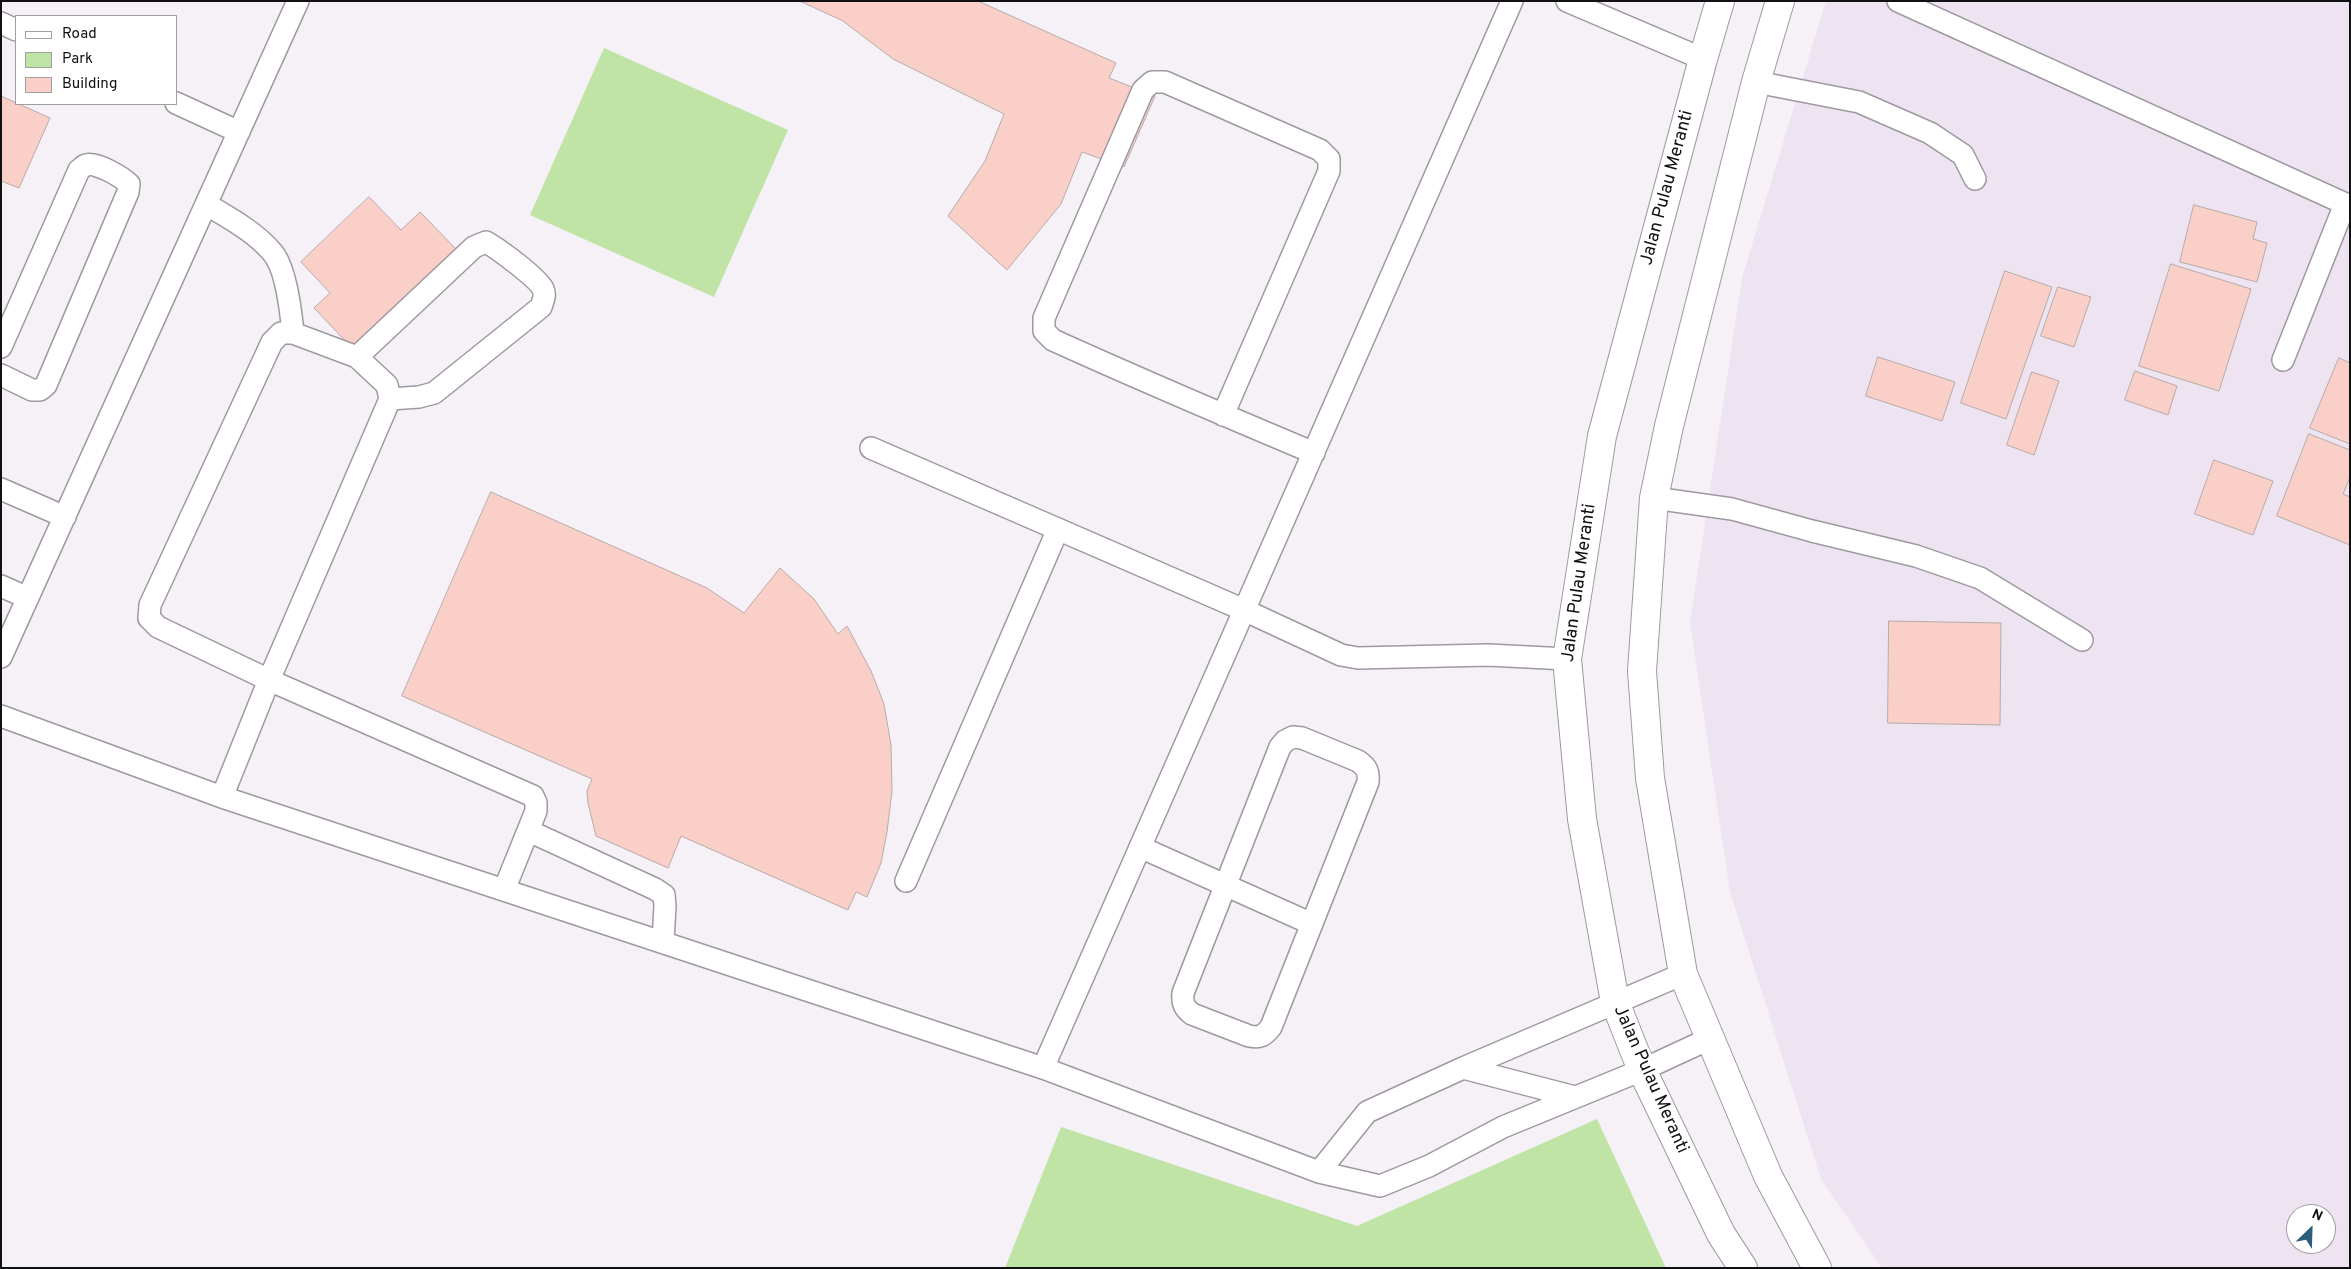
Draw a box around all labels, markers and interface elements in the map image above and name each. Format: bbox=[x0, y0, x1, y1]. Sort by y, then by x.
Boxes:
legend bbox=[15, 15, 178, 105]
text: Road bbox=[62, 25, 97, 44]
text: Park bbox=[62, 50, 93, 69]
text: Building bbox=[62, 75, 117, 94]
street label: Jalan Pulau Meranti bbox=[1637, 108, 1699, 268]
street label: Jalan Pulau Meranti bbox=[1558, 503, 1602, 663]
street label: Jalan Pulau Meranti bbox=[1608, 1003, 1692, 1157]
north arrow bbox=[2286, 1204, 2336, 1254]
text: N bbox=[2309, 1206, 2325, 1226]

